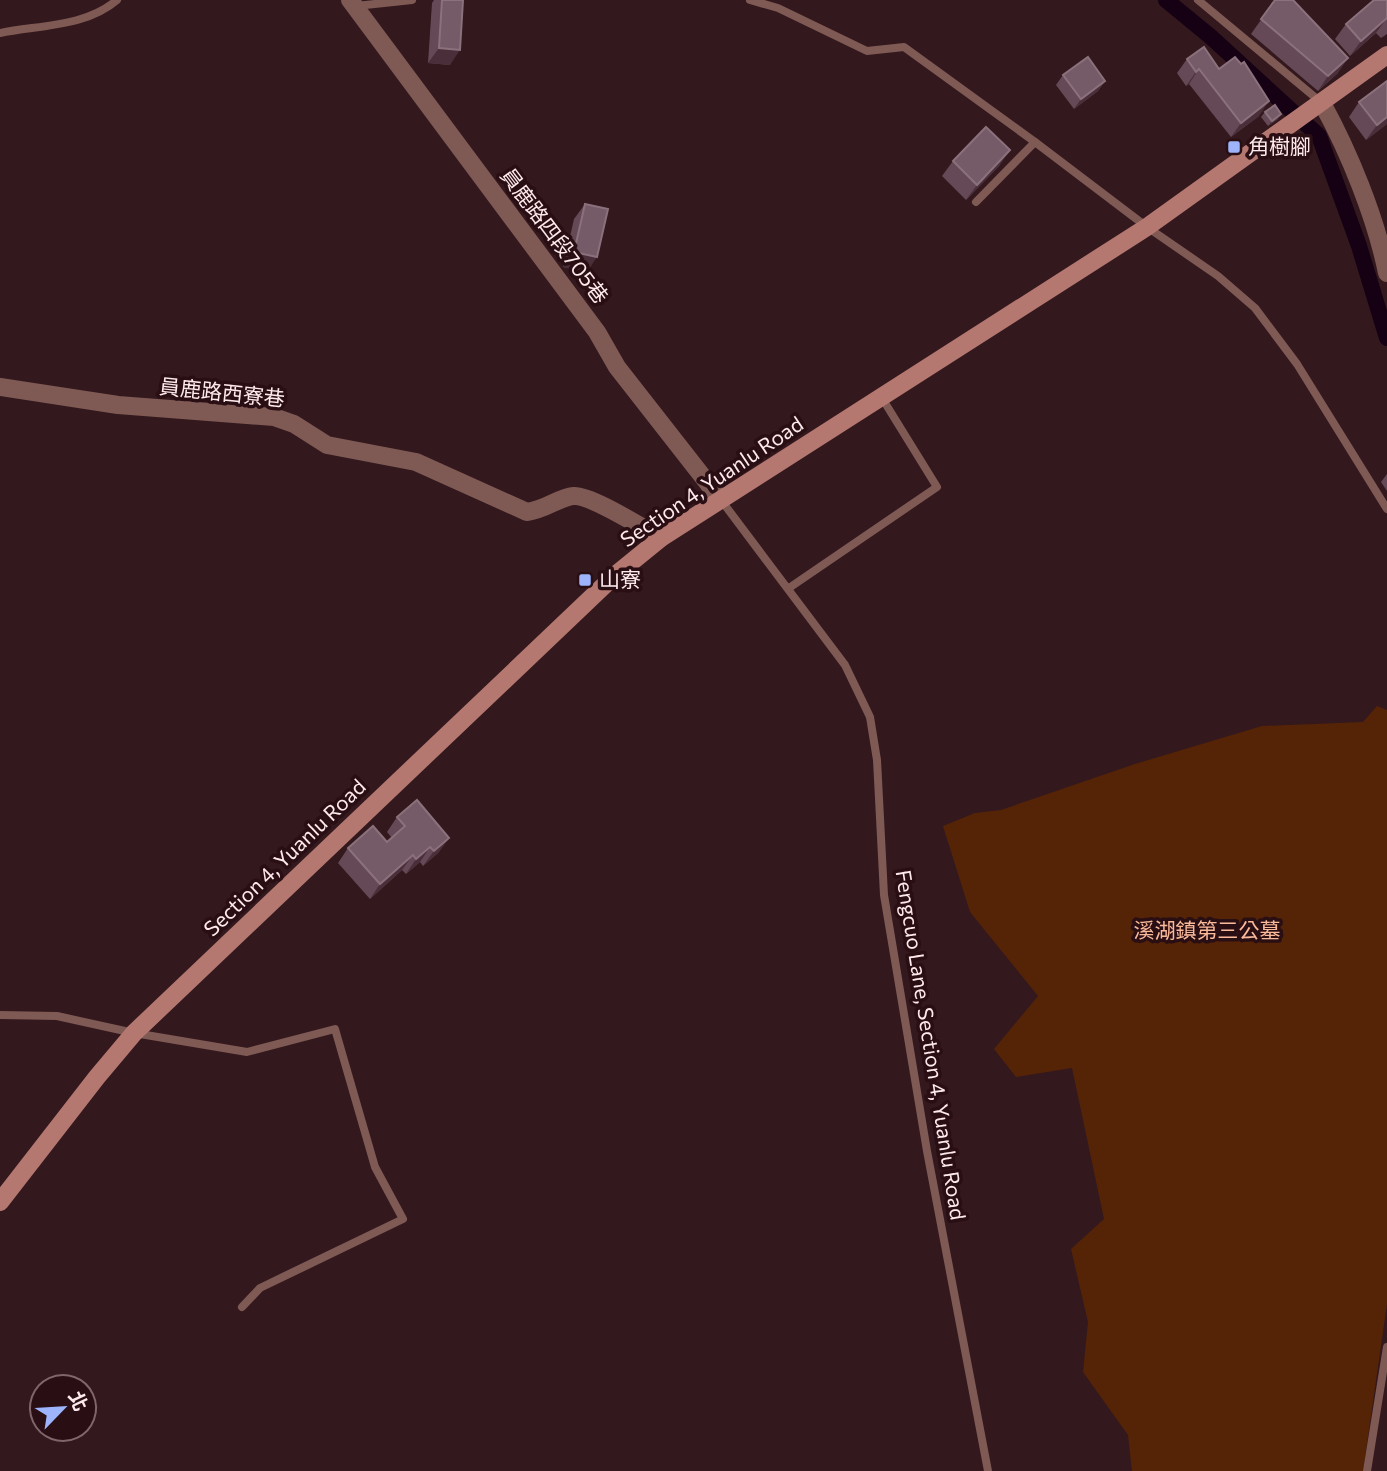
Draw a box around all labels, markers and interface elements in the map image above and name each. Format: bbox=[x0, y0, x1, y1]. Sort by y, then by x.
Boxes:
place label: 角樹腳 bbox=[1248, 133, 1311, 158]
marker: 角樹腳 bbox=[1226, 139, 1242, 155]
street label: 員鹿路四段705巷 bbox=[496, 163, 614, 308]
street label: 員鹿路西寮巷 bbox=[158, 372, 286, 411]
street label: Section 4, Yuanlu Road bbox=[615, 410, 807, 551]
place label: 山寮 bbox=[599, 566, 641, 591]
marker: 山寮 bbox=[577, 572, 593, 588]
street label: Section 4, Yuanlu Road bbox=[198, 773, 370, 941]
street label: Fengcuo Lane, Section 4, Yuanlu Road bbox=[891, 868, 972, 1222]
park label: 溪湖鎮第三公墓 bbox=[1134, 917, 1281, 942]
north arrow bbox=[28, 1373, 98, 1443]
text: 北 bbox=[64, 1387, 93, 1414]

